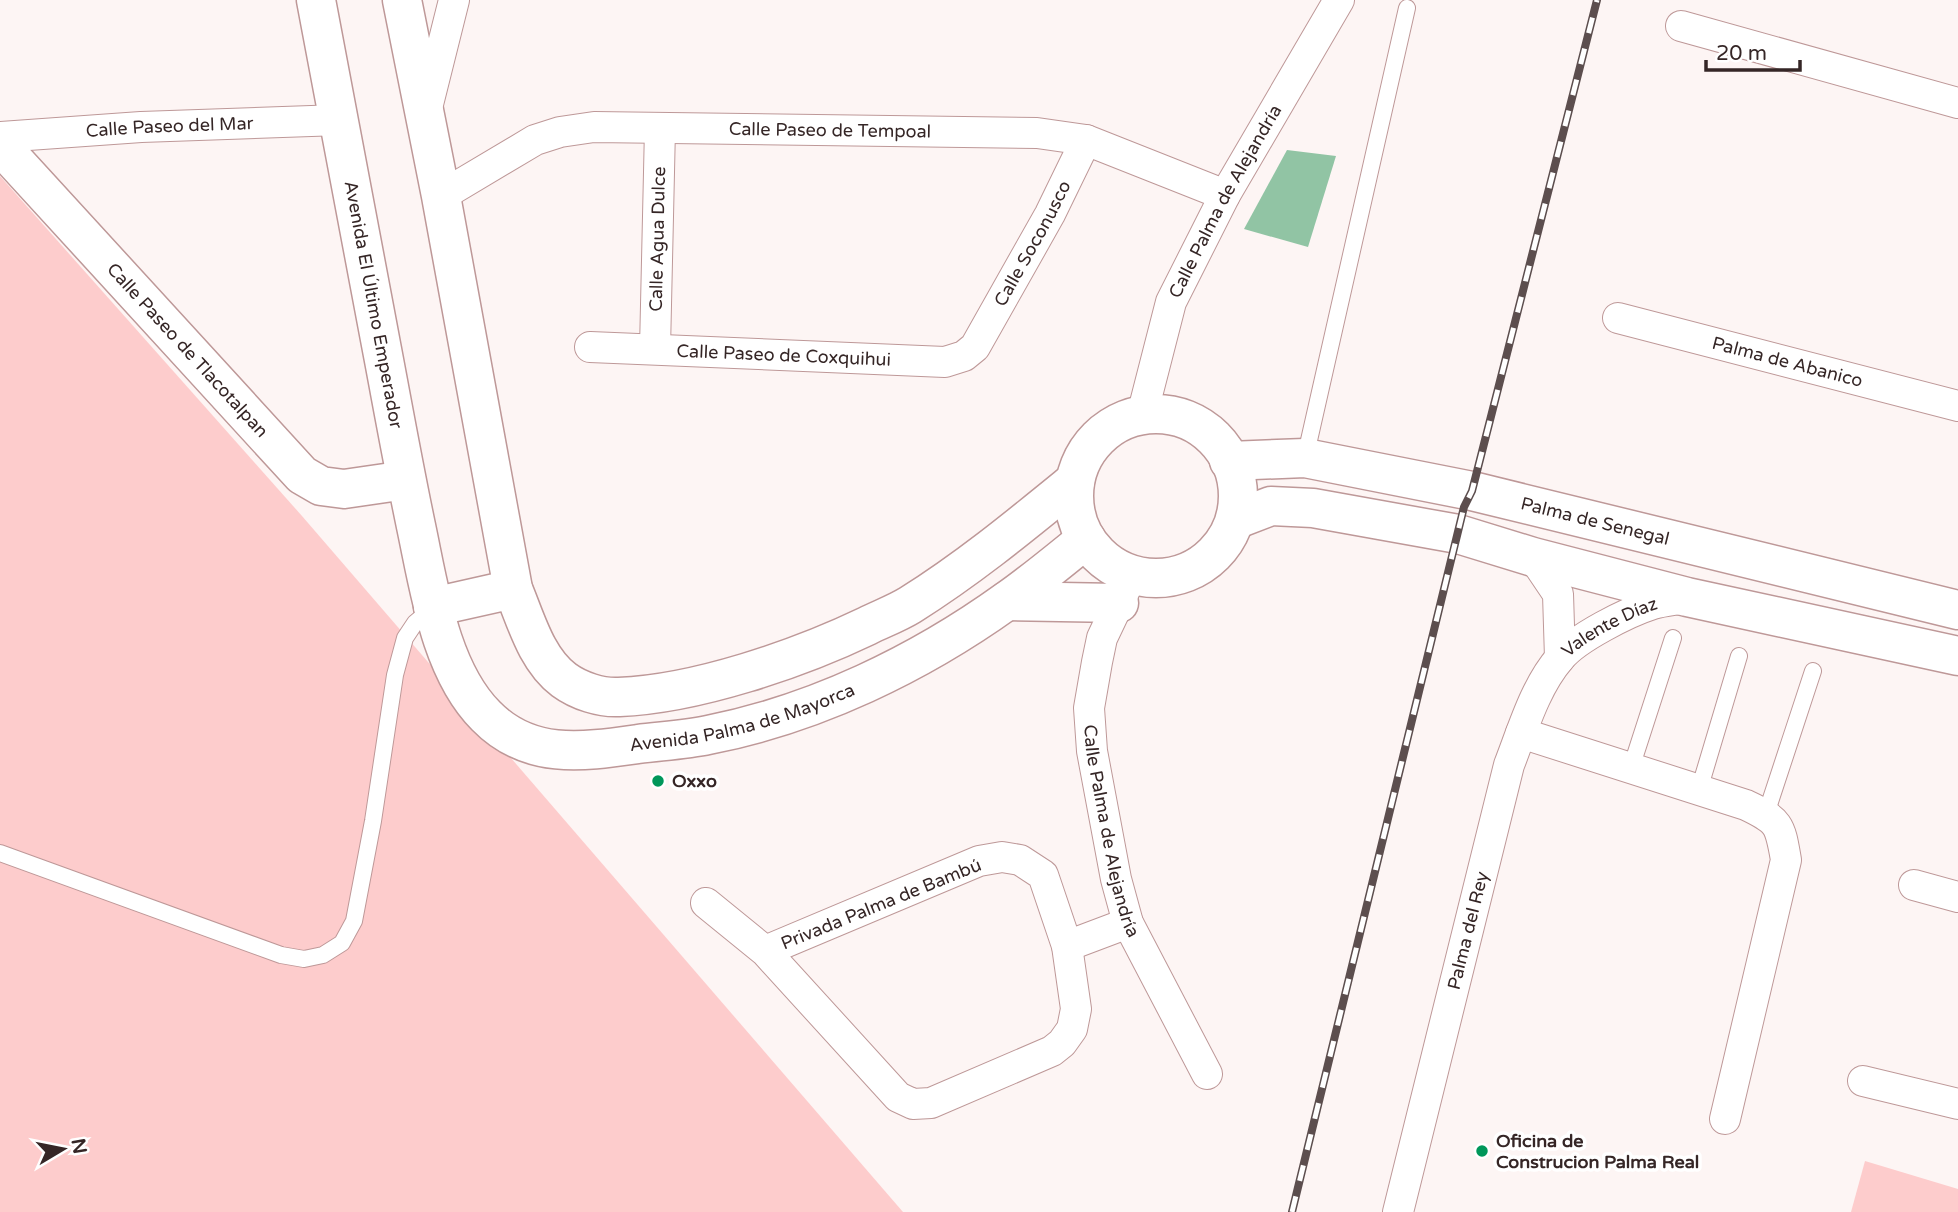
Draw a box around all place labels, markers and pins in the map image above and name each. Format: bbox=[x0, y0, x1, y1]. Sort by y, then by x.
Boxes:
place label: Oxxo bbox=[672, 770, 717, 792]
marker: Oxxo bbox=[650, 773, 666, 789]
place label: Oficina de Construcion Palma Real bbox=[1496, 1130, 1699, 1173]
marker: Oficina de Construcion Palma Real bbox=[1474, 1143, 1490, 1159]

